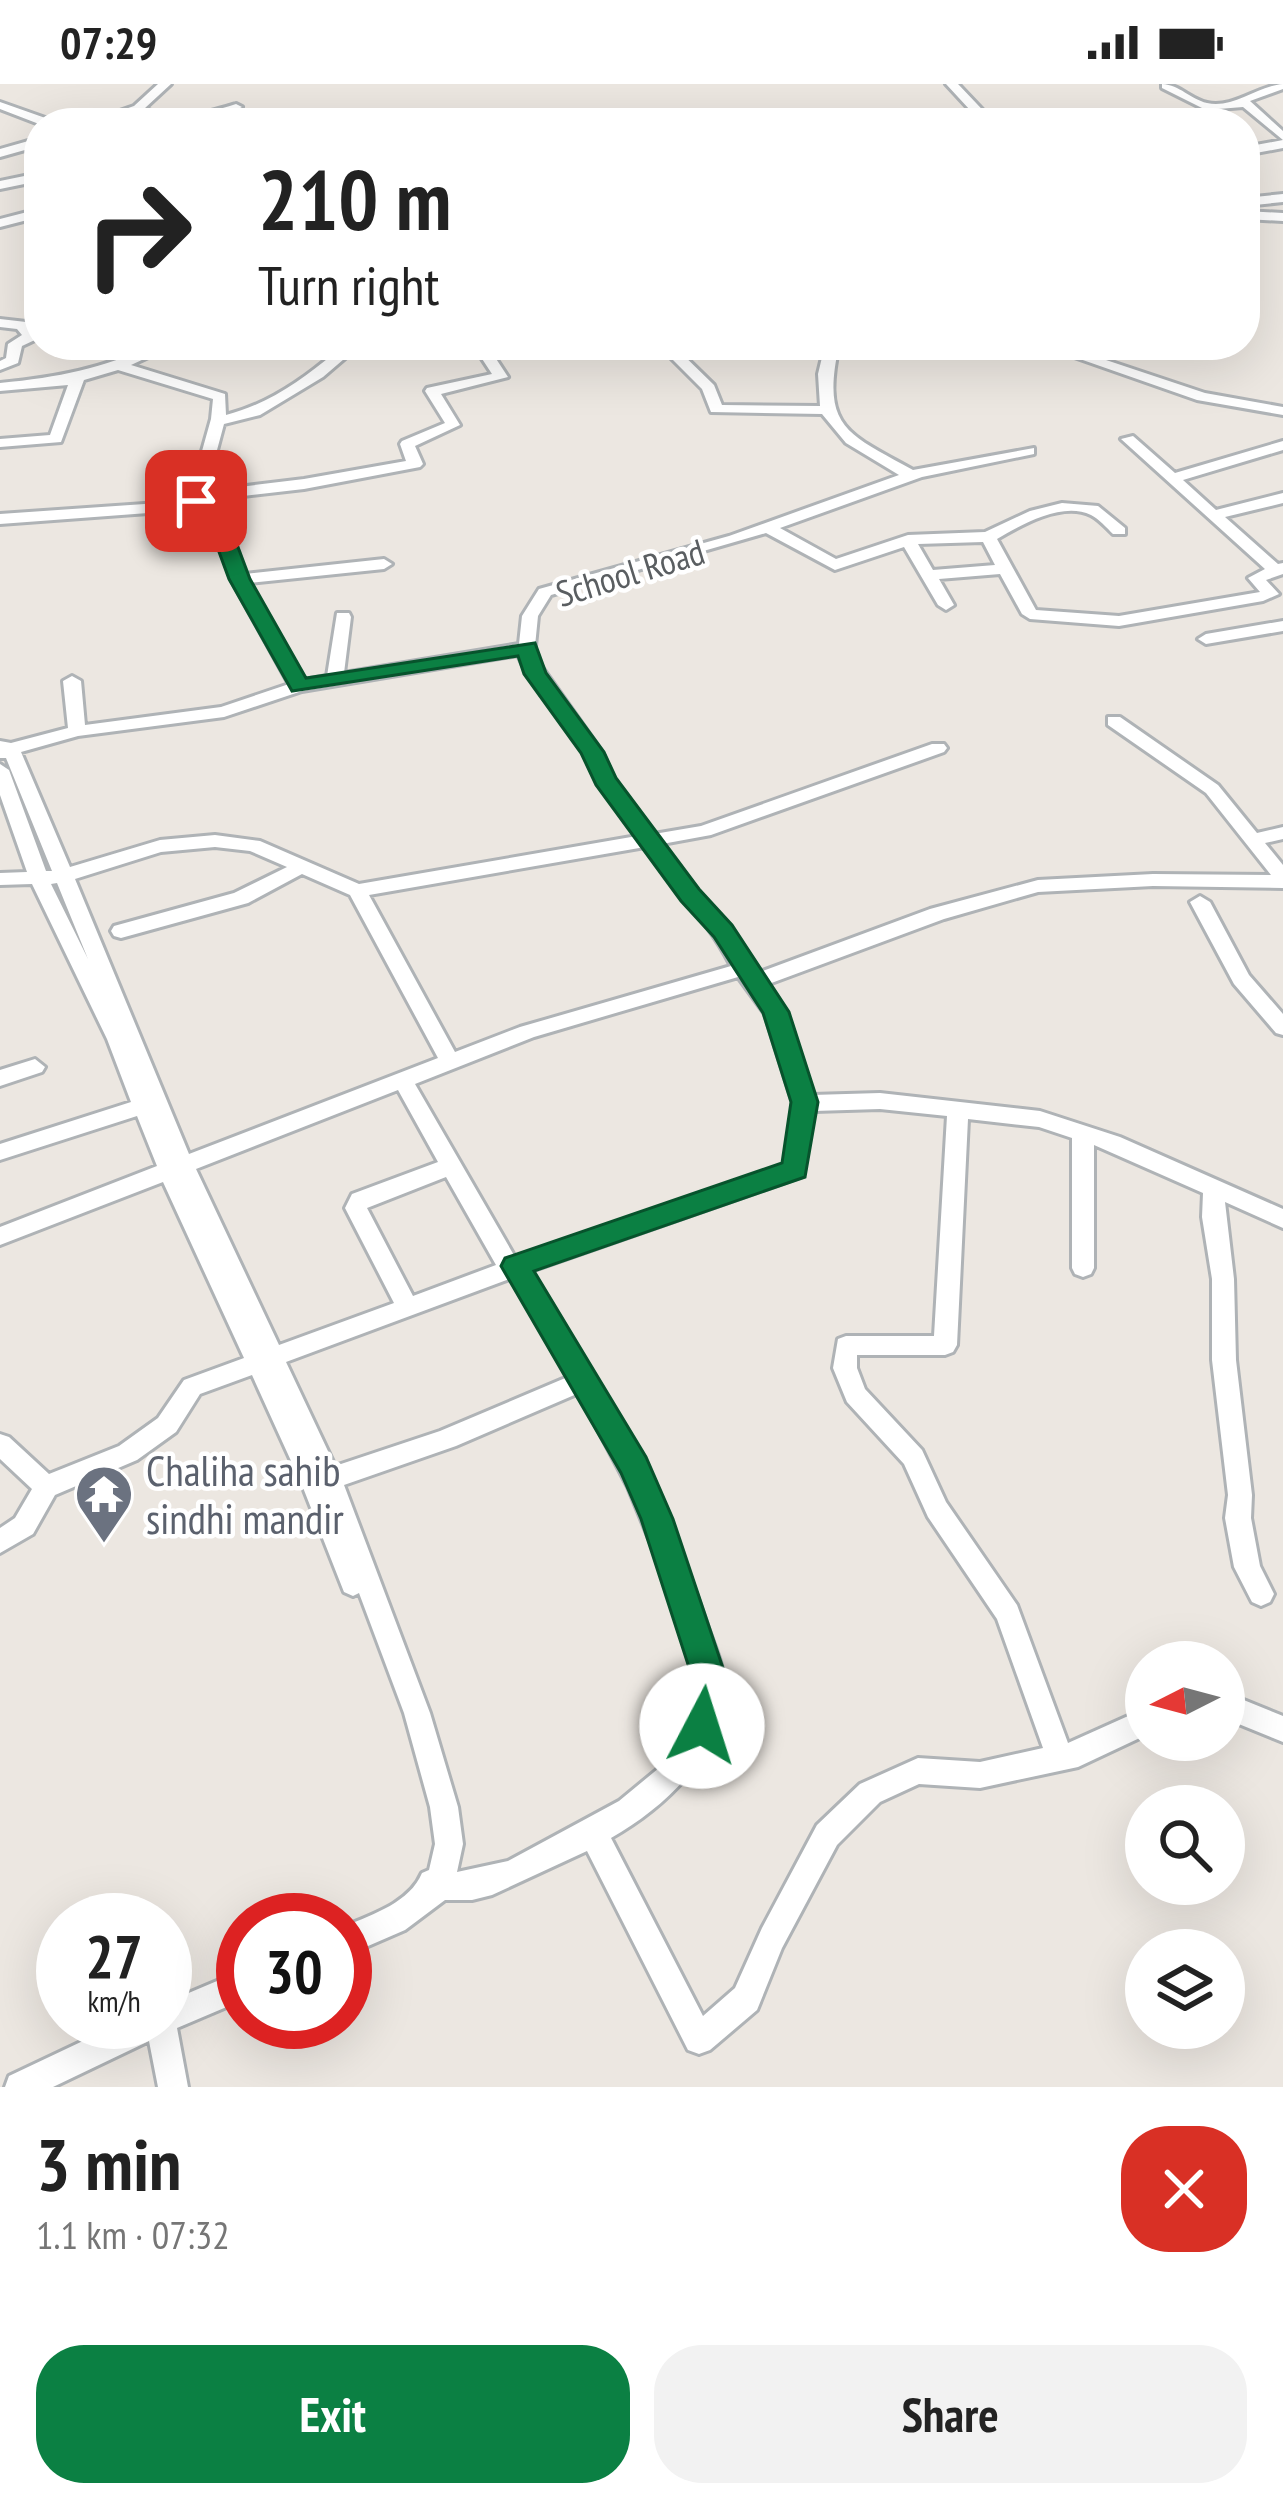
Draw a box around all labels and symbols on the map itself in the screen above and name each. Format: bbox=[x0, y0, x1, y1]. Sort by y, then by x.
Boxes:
pin bbox=[145, 450, 247, 552]
street label: School Road bbox=[550, 527, 710, 617]
place label: Chaliha sahib sindhi mandir bbox=[146, 1443, 344, 1546]
temple icon: Chaliha sahib sindhi mandir bbox=[73, 1463, 135, 1545]
north arrow bbox=[1125, 1641, 1245, 1761]
position arrow bbox=[639, 1663, 765, 1789]
speed limit sign: 30 bbox=[216, 1893, 372, 2049]

